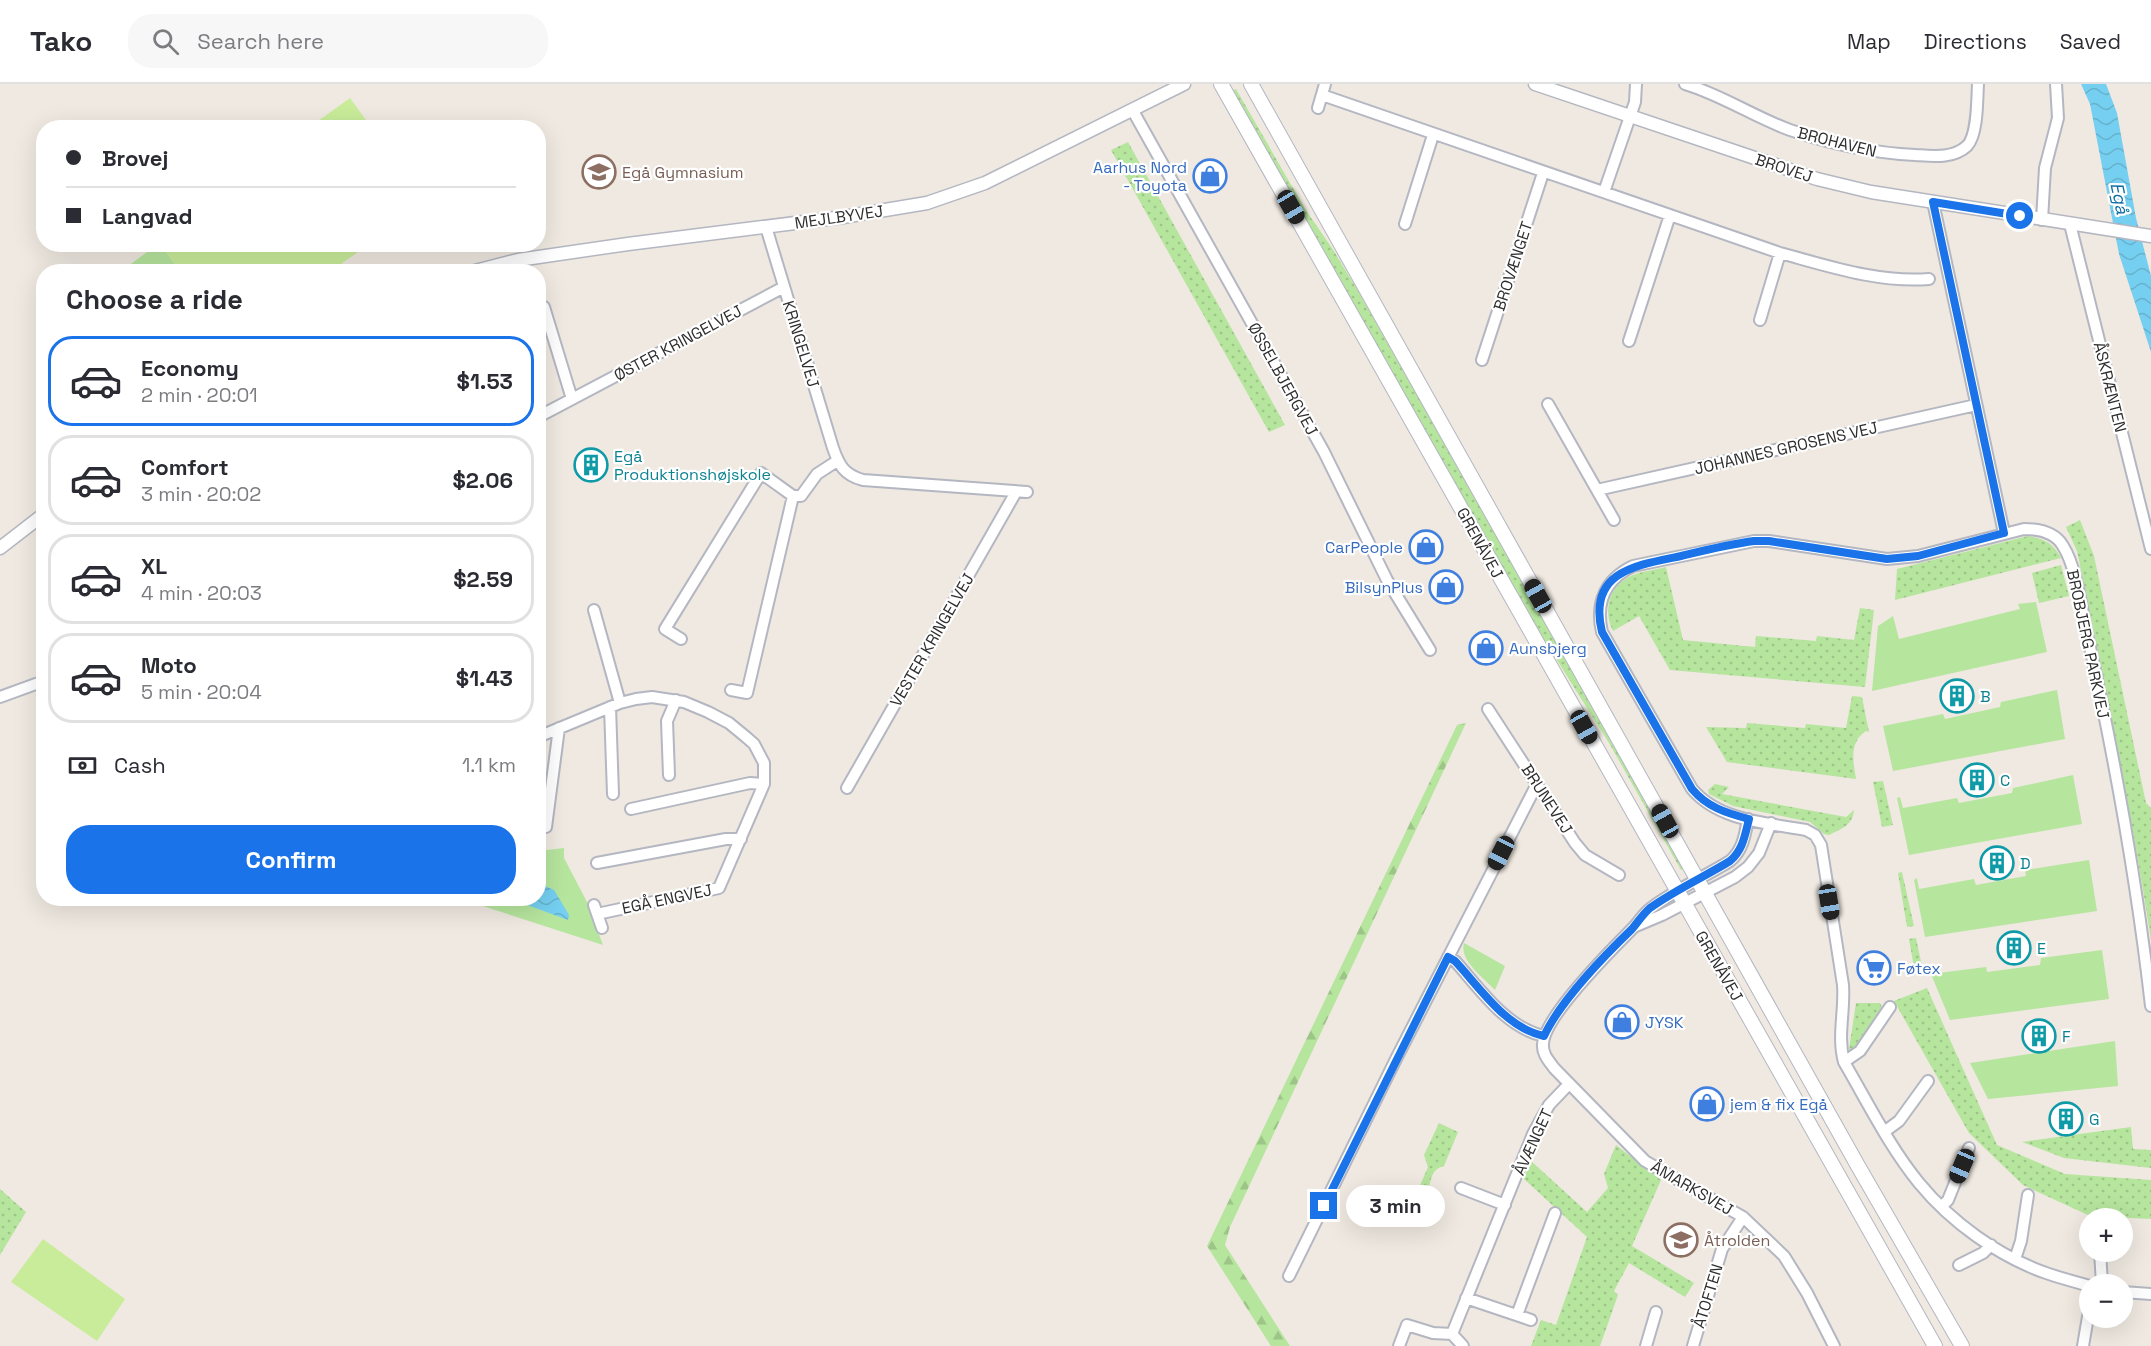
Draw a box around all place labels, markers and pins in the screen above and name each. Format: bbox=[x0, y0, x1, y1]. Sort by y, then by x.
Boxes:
school or university icon: Egå Gymnasium bbox=[581, 154, 617, 190]
place label: Aarhus Nord - Toyota bbox=[1093, 157, 1187, 196]
shop icon: Aarhus Nord - Toyota bbox=[1192, 158, 1228, 194]
place label: Egå Gymnasium bbox=[622, 162, 744, 183]
place label: Egå Produktionshøjskole bbox=[614, 446, 771, 485]
building icon: Egå Produktionshøjskole bbox=[573, 447, 609, 483]
shop icon: CarPeople bbox=[1408, 529, 1444, 565]
place label: CarPeople bbox=[1325, 537, 1403, 558]
shop icon: BilsynPlus bbox=[1428, 569, 1464, 605]
place label: BilsynPlus bbox=[1345, 577, 1423, 598]
shop icon: Aunsbjerg bbox=[1468, 630, 1504, 666]
place label: Aunsbjerg bbox=[1509, 638, 1587, 659]
building icon: B bbox=[1939, 678, 1975, 714]
place label: B bbox=[1980, 686, 1991, 707]
building icon: C bbox=[1959, 762, 1995, 798]
place label: C bbox=[2000, 770, 2010, 791]
building icon: D bbox=[1979, 845, 2015, 881]
place label: D bbox=[2020, 853, 2031, 874]
building icon: E bbox=[1996, 930, 2032, 966]
place label: E bbox=[2037, 938, 2046, 959]
supermarket icon: Føtex bbox=[1856, 950, 1892, 986]
place label: Føtex bbox=[1897, 958, 1941, 979]
shop icon: JYSK bbox=[1604, 1004, 1640, 1040]
place label: JYSK bbox=[1645, 1012, 1684, 1033]
building icon: F bbox=[2021, 1018, 2057, 1054]
place label: F bbox=[2062, 1026, 2071, 1047]
shop icon: jem & fix Egå bbox=[1689, 1086, 1725, 1122]
place label: jem & fix Egå bbox=[1729, 1094, 1828, 1115]
building icon: G bbox=[2048, 1101, 2084, 1137]
place label: G bbox=[2089, 1109, 2100, 1130]
school or university icon: Åtrolden bbox=[1663, 1222, 1699, 1258]
place label: Åtrolden bbox=[1704, 1230, 1770, 1251]

